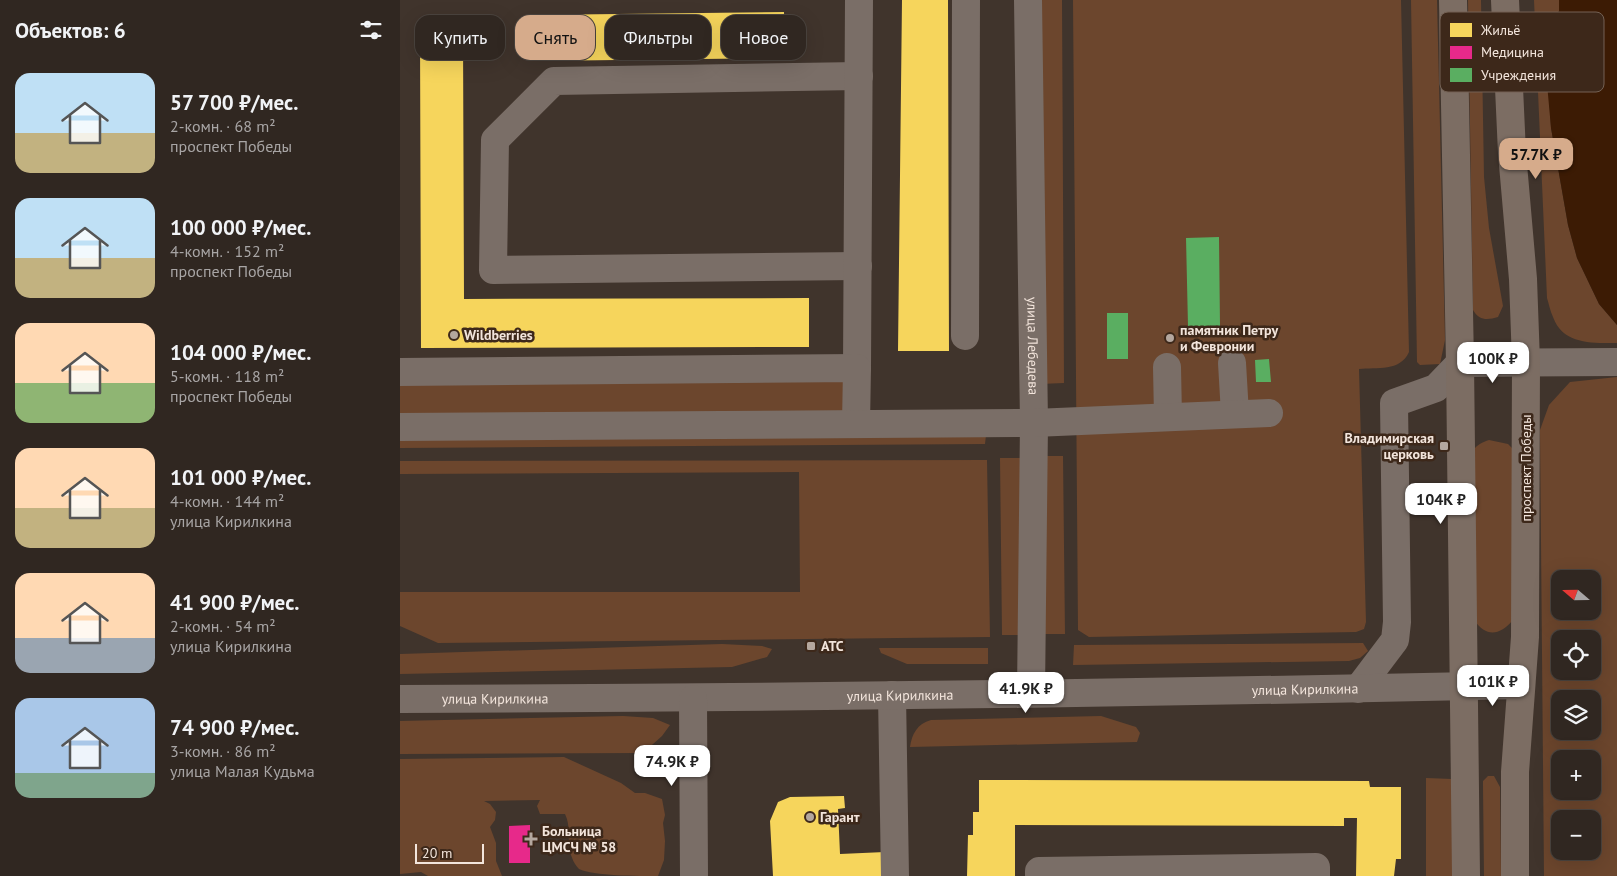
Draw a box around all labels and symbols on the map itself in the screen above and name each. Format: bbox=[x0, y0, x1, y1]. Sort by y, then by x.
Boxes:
legend bbox=[1440, 12, 1604, 92]
text: Жильё bbox=[1480, 21, 1520, 39]
text: Медицина bbox=[1481, 43, 1544, 61]
text: Учреждения bbox=[1481, 66, 1556, 84]
pin: 57.7K ₽ bbox=[1490, 138, 1582, 180]
street label: улица Лебедева bbox=[1023, 297, 1043, 395]
place label: памятник Петру и Февронии bbox=[1180, 321, 1278, 355]
place label: Wildberries bbox=[464, 326, 533, 344]
marker: Wildberries bbox=[448, 329, 460, 341]
marker: памятник Петру и Февронии bbox=[1164, 332, 1176, 344]
pin: 100K ₽ bbox=[1452, 342, 1534, 384]
street label: проспект Победы bbox=[1517, 415, 1535, 521]
place label: Владимирская церковь bbox=[1345, 429, 1434, 463]
marker: Владимирская церковь bbox=[1438, 440, 1450, 452]
pin: 104K ₽ bbox=[1400, 482, 1482, 525]
north arrow bbox=[1551, 570, 1601, 620]
place label: АТС bbox=[821, 637, 844, 655]
marker: АТС bbox=[805, 640, 817, 652]
pin: 101K ₽ bbox=[1452, 664, 1534, 707]
pin: 41.9K ₽ bbox=[980, 672, 1072, 714]
street label: улица Кирилкина bbox=[1251, 679, 1359, 699]
street label: улица Кирилкина bbox=[847, 686, 954, 705]
street label: улица Кирилкина bbox=[442, 689, 549, 708]
pin: 74.9K ₽ bbox=[626, 744, 718, 787]
place label: Гарант bbox=[820, 808, 860, 826]
marker: Гарант bbox=[804, 811, 816, 823]
place label: Больница ЦМСЧ № 58 bbox=[542, 822, 616, 856]
marker: Больница ЦМСЧ № 58 bbox=[524, 832, 538, 846]
scale bar bbox=[415, 841, 484, 864]

